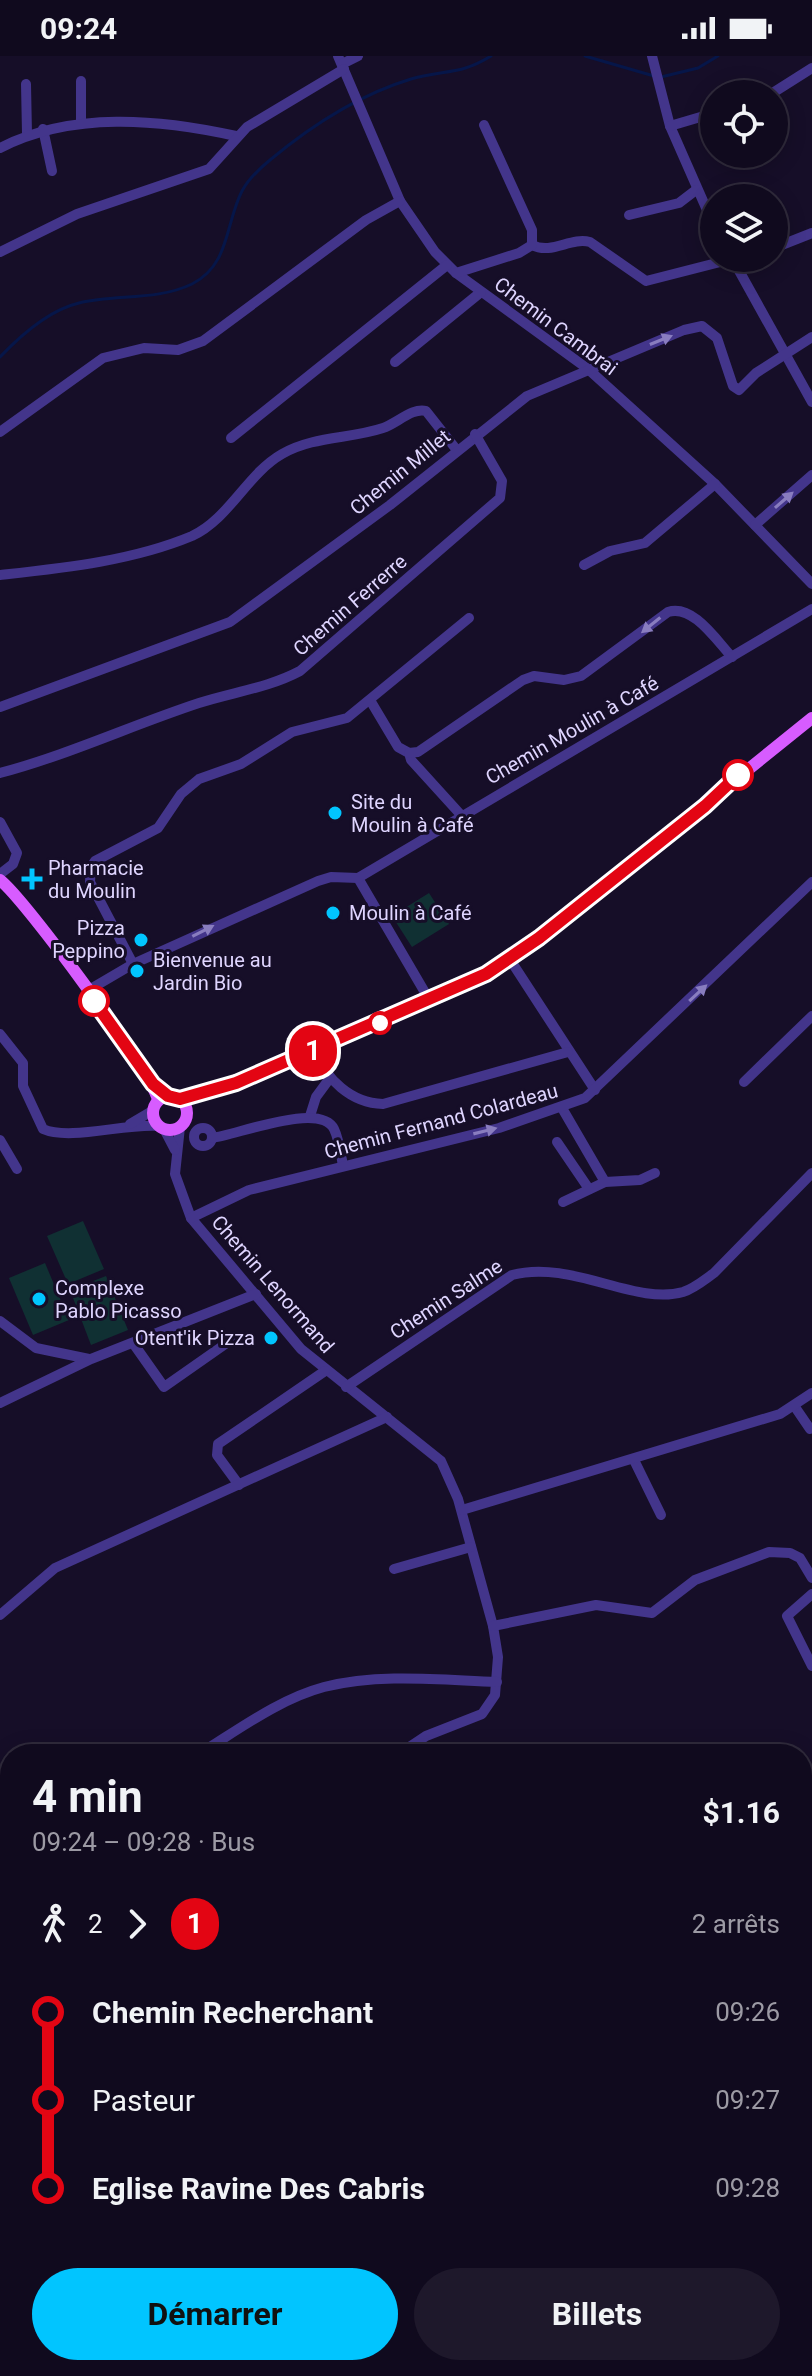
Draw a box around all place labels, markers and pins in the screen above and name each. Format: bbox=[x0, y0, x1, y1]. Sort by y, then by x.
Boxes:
unlabelled marker bbox=[723, 760, 753, 790]
place label: Site du Moulin à Café bbox=[351, 790, 474, 837]
marker: Site du Moulin à Café bbox=[326, 804, 344, 822]
place label: Pharmacie du Moulin bbox=[48, 856, 144, 903]
marker: Pharmacie du Moulin bbox=[23, 870, 41, 888]
place label: Moulin à Café bbox=[349, 901, 472, 925]
marker: Moulin à Café bbox=[324, 904, 342, 922]
place label: Pizza Peppino bbox=[52, 916, 125, 963]
marker: Pizza Peppino bbox=[132, 931, 150, 949]
place label: Bienvenue au Jardin Bio bbox=[153, 948, 272, 995]
marker: Bienvenue au Jardin Bio bbox=[128, 962, 146, 980]
unlabelled marker bbox=[79, 986, 109, 1016]
unlabelled marker bbox=[369, 1012, 391, 1034]
place label: Complexe Pablo Picasso bbox=[55, 1276, 182, 1323]
marker: Complexe Pablo Picasso bbox=[30, 1290, 48, 1308]
place label: Otent'ik Pizza bbox=[135, 1326, 255, 1350]
marker: Otent'ik Pizza bbox=[262, 1329, 280, 1347]

